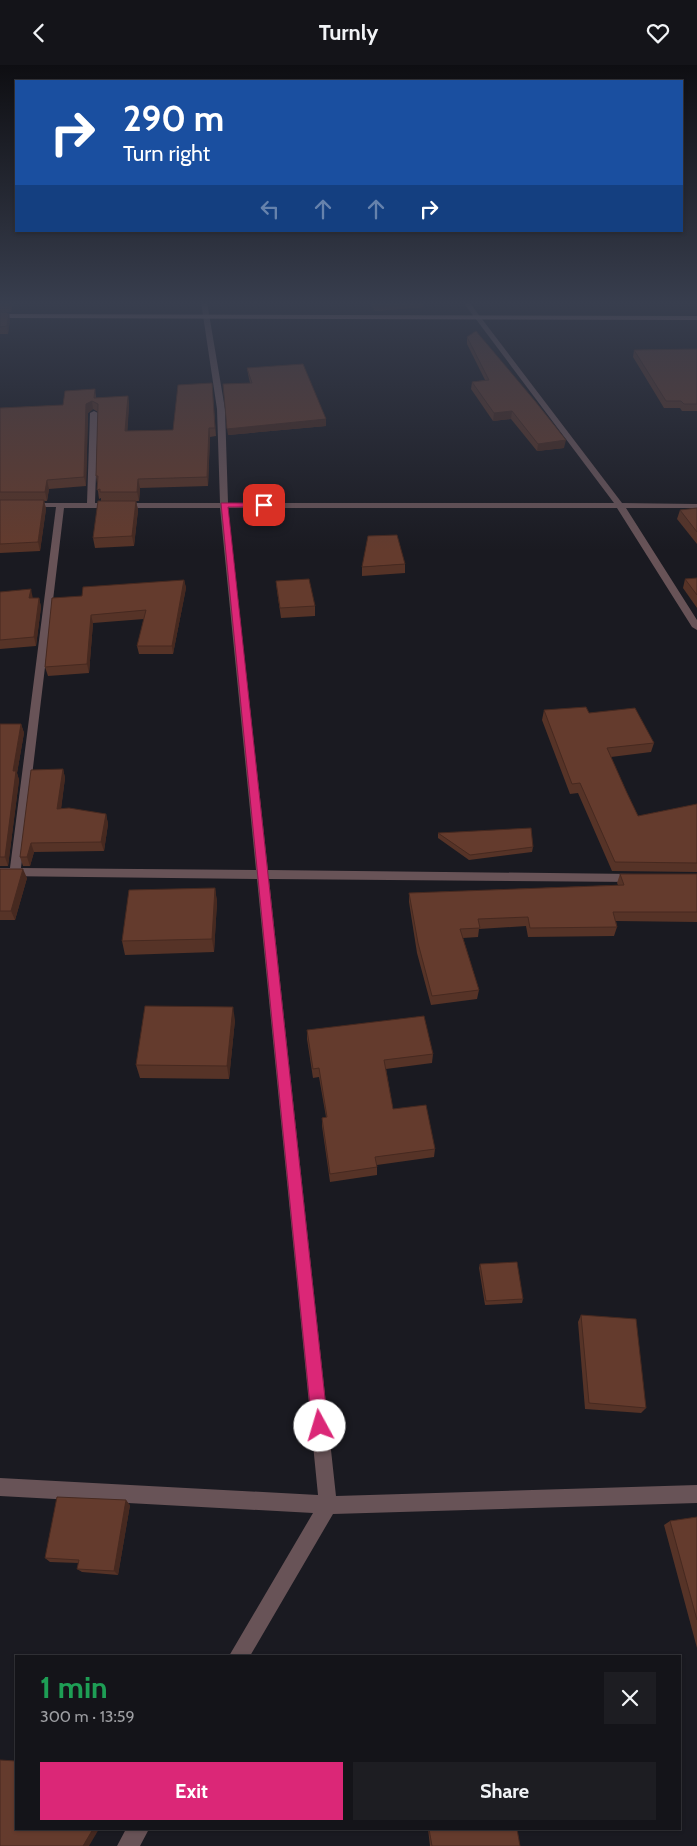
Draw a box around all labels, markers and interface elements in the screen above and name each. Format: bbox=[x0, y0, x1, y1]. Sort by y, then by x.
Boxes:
icon: back bbox=[25, 19, 53, 47]
text: Turnly bbox=[319, 19, 378, 46]
icon: heart bbox=[644, 19, 672, 47]
text: 290 m bbox=[123, 97, 224, 140]
icon: right bbox=[40, 100, 105, 165]
text: Turn right bbox=[123, 140, 210, 167]
icon: left bbox=[256, 195, 284, 223]
icon: ahead bbox=[309, 195, 337, 223]
icon: ahead bbox=[362, 195, 390, 223]
icon: right bbox=[415, 195, 443, 223]
pin bbox=[243, 484, 285, 526]
icon: arrive bbox=[250, 491, 278, 519]
position arrow bbox=[293, 1399, 345, 1451]
text: 1 min bbox=[40, 1669, 108, 1706]
button: close bbox=[604, 1672, 656, 1724]
text: 300 m · 13:59 bbox=[40, 1707, 135, 1726]
button: Exit bbox=[40, 1762, 343, 1820]
button: Share bbox=[353, 1762, 656, 1820]

